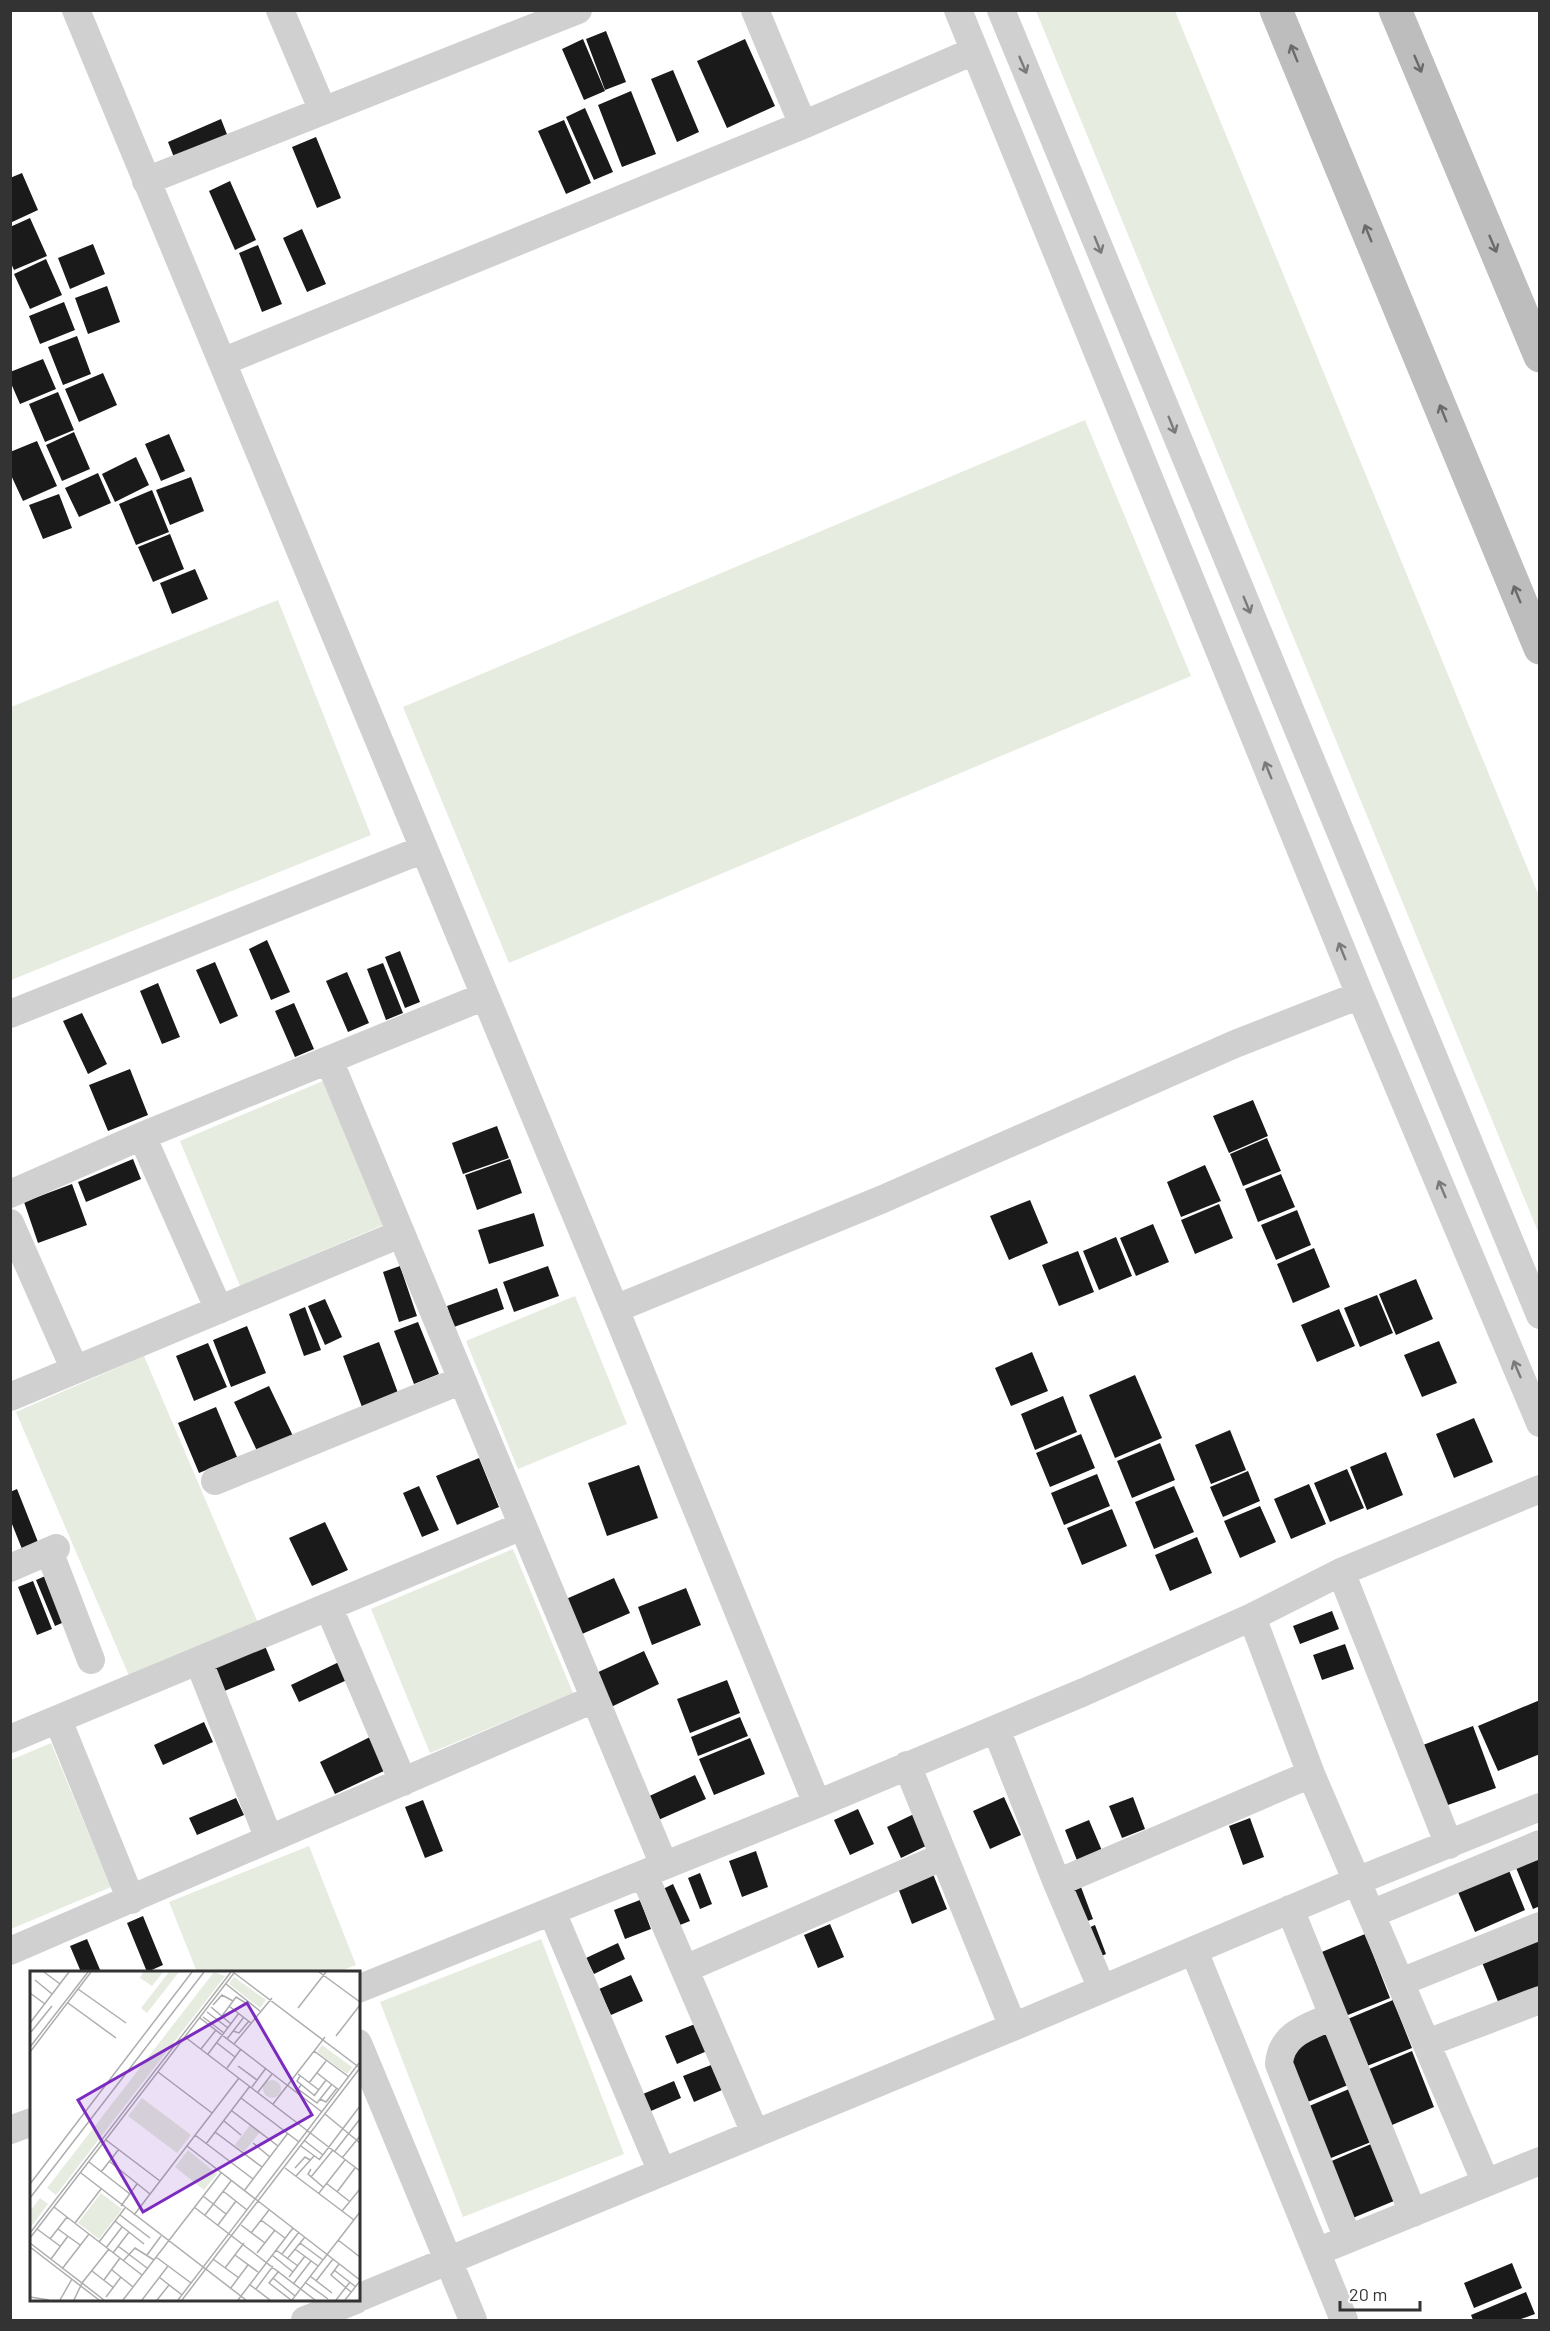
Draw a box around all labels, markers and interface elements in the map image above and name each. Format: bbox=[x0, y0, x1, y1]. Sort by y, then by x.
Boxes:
one-way arrow bbox=[1288, 44, 1299, 63]
one-way arrow bbox=[1018, 55, 1029, 73]
one-way arrow bbox=[1412, 55, 1424, 73]
one-way arrow bbox=[1362, 224, 1373, 243]
one-way arrow bbox=[1093, 235, 1104, 253]
one-way arrow bbox=[1488, 235, 1499, 253]
one-way arrow bbox=[1437, 405, 1448, 423]
one-way arrow bbox=[1167, 415, 1178, 434]
one-way arrow bbox=[1511, 585, 1522, 603]
one-way arrow bbox=[1242, 596, 1253, 614]
one-way arrow bbox=[1262, 762, 1273, 780]
one-way arrow bbox=[1336, 942, 1347, 961]
one-way arrow bbox=[1436, 1180, 1447, 1199]
one-way arrow bbox=[1511, 1360, 1522, 1379]
inset map bbox=[30, 1971, 360, 2301]
scale bar bbox=[1340, 2274, 1420, 2312]
text: 20 m bbox=[1349, 2283, 1387, 2305]

